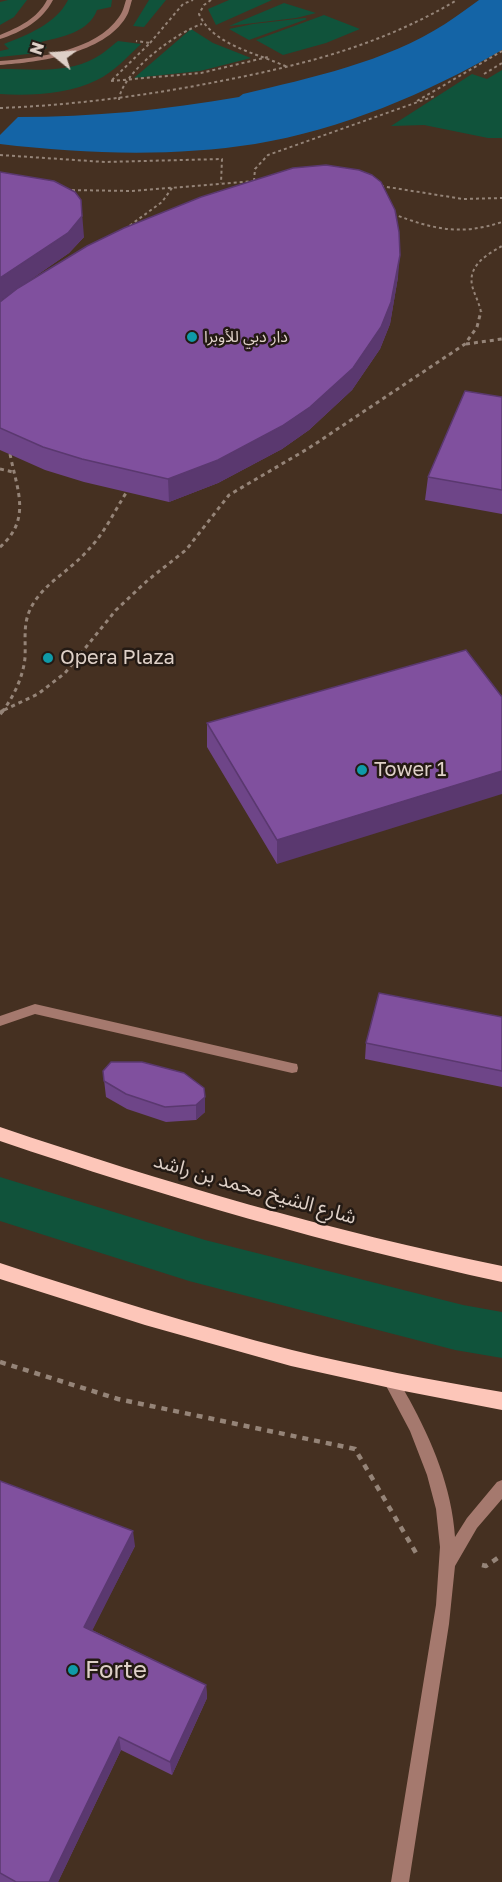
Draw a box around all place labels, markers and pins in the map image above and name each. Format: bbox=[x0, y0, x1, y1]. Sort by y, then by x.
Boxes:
place label: دار دبي للأوبرا bbox=[204, 327, 288, 347]
marker: دار دبي للأوبرا bbox=[185, 330, 199, 344]
place label: Opera Plaza bbox=[60, 646, 175, 670]
marker: Opera Plaza bbox=[41, 651, 55, 665]
place label: Tower 1 bbox=[374, 758, 446, 782]
marker: Tower 1 bbox=[355, 763, 369, 777]
place label: Forte bbox=[85, 1656, 147, 1684]
marker: Forte bbox=[66, 1663, 80, 1677]

